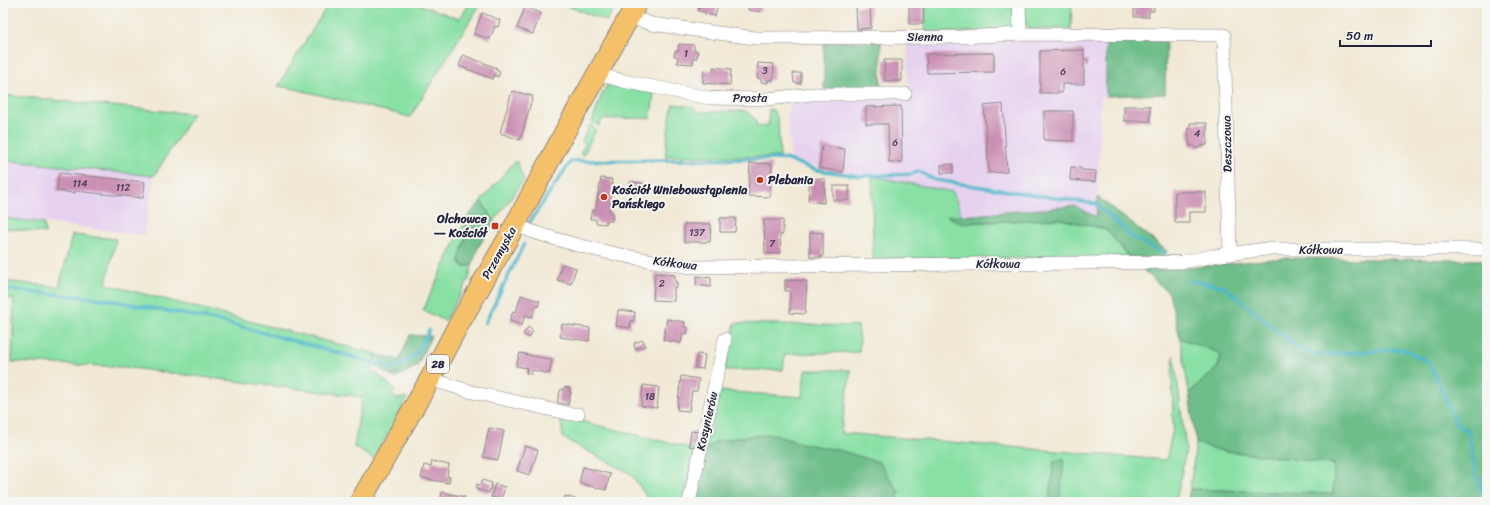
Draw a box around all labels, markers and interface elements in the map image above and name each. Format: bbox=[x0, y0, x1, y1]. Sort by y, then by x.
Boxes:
scale bar bbox=[1340, 22, 1431, 48]
text: 50 m bbox=[1346, 25, 1373, 47]
street label: Sienna bbox=[907, 26, 943, 48]
house number: 1 bbox=[684, 45, 688, 63]
house number: 3 bbox=[762, 62, 768, 80]
house number: 6 bbox=[1060, 63, 1066, 81]
street label: Prosta bbox=[733, 87, 768, 109]
street label: Deszczowa bbox=[1216, 115, 1238, 173]
house number: 4 bbox=[1194, 125, 1200, 143]
house number: 6 bbox=[892, 134, 898, 152]
place label: Plebania bbox=[768, 169, 813, 191]
house number: 114 bbox=[73, 175, 87, 193]
marker: Plebania bbox=[755, 175, 765, 185]
house number: 112 bbox=[116, 179, 130, 197]
place label: Kościół Wniebowstąpienia Pańskiego bbox=[611, 179, 748, 215]
marker: Kościół Wniebowstąpienia Pańskiego bbox=[599, 192, 609, 202]
place label: Olchowce — Kościół bbox=[434, 208, 488, 244]
marker: Olchowce — Kościół bbox=[490, 221, 500, 231]
street label: Przemyska bbox=[475, 222, 523, 283]
house number: 137 bbox=[689, 224, 706, 242]
house number: 7 bbox=[769, 235, 776, 253]
street label: Kółkowa bbox=[1299, 239, 1344, 261]
street label: Kółkowa bbox=[652, 249, 699, 277]
street label: Kółkowa bbox=[976, 253, 1021, 275]
house number: 2 bbox=[659, 275, 665, 293]
road number: 28 bbox=[427, 355, 449, 373]
house number: 18 bbox=[645, 388, 655, 406]
street label: Kosynierów bbox=[690, 389, 725, 453]

